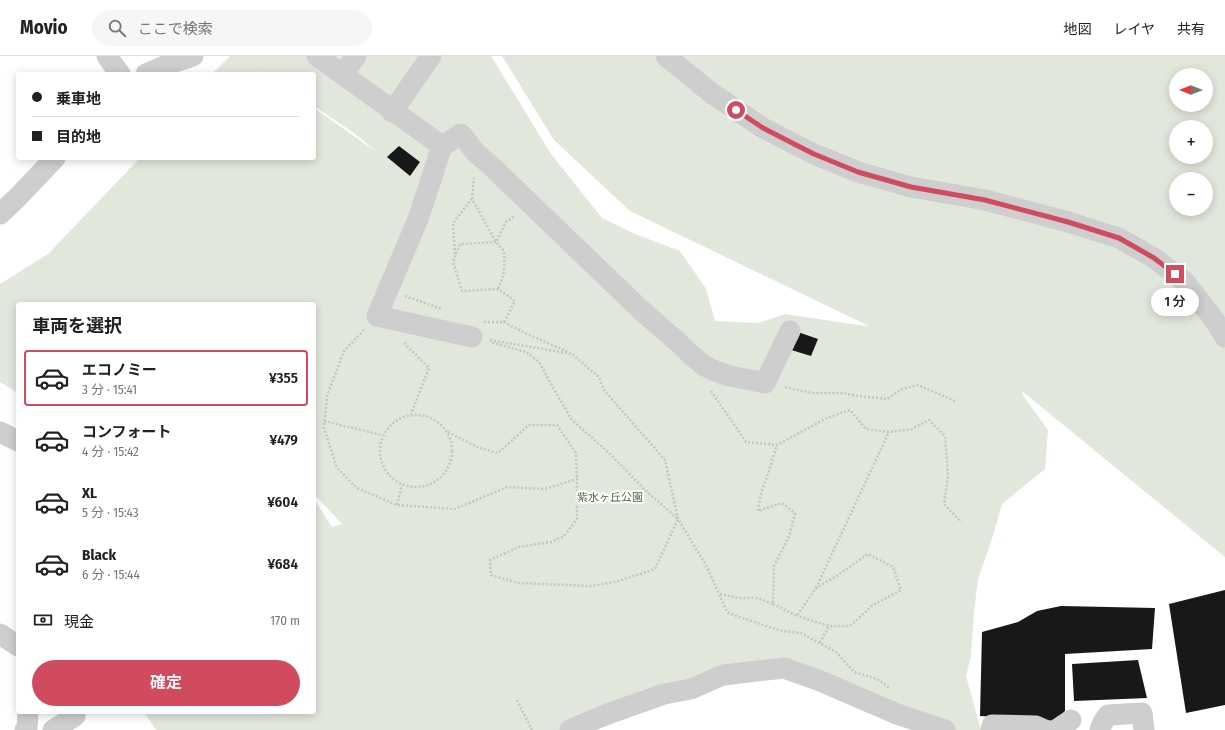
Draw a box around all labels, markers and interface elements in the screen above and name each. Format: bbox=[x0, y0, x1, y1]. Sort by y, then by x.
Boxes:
search box bbox=[92, 10, 372, 46]
text: Movio bbox=[20, 16, 68, 39]
icon: search bbox=[106, 17, 128, 39]
text: ここで検索 bbox=[138, 20, 213, 38]
text: 地図 bbox=[1063, 21, 1091, 38]
text: レイヤ bbox=[1113, 21, 1155, 38]
text: 共有 bbox=[1177, 21, 1205, 38]
north arrow bbox=[1169, 68, 1213, 112]
map controls bbox=[1169, 68, 1213, 216]
text: 乗車地 bbox=[56, 90, 101, 108]
route start bbox=[727, 101, 745, 119]
button: + bbox=[1169, 120, 1213, 164]
text: 目的地 bbox=[56, 128, 101, 146]
button: − bbox=[1169, 172, 1213, 216]
route end bbox=[1166, 265, 1184, 283]
callout: 1 分 bbox=[1151, 288, 1199, 316]
text: 1 分 bbox=[1164, 294, 1186, 309]
text: 車両を選択 bbox=[32, 315, 122, 337]
icon: car bbox=[34, 360, 70, 396]
text: エコノミー bbox=[82, 361, 157, 379]
text: ¥355 bbox=[269, 369, 298, 387]
text: 3 分 · 15:41 bbox=[82, 382, 137, 397]
icon: car bbox=[34, 422, 70, 458]
text: コンフォート bbox=[82, 423, 172, 441]
text: ¥479 bbox=[270, 431, 298, 449]
text: 4 分 · 15:42 bbox=[82, 444, 139, 459]
icon: car bbox=[34, 484, 70, 520]
text: XL bbox=[82, 484, 97, 502]
park label: 紫水ヶ丘公園 bbox=[577, 491, 643, 504]
text: ¥604 bbox=[267, 493, 298, 511]
text: 5 分 · 15:43 bbox=[82, 505, 139, 520]
icon: car bbox=[34, 546, 70, 582]
text: Black bbox=[82, 546, 116, 564]
text: ¥684 bbox=[268, 555, 298, 573]
text: 6 分 · 15:44 bbox=[82, 567, 140, 582]
icon: cash bbox=[32, 609, 54, 631]
text: 現金 bbox=[64, 613, 94, 631]
text: 170 m bbox=[270, 613, 300, 628]
button: 確定 bbox=[32, 660, 300, 706]

